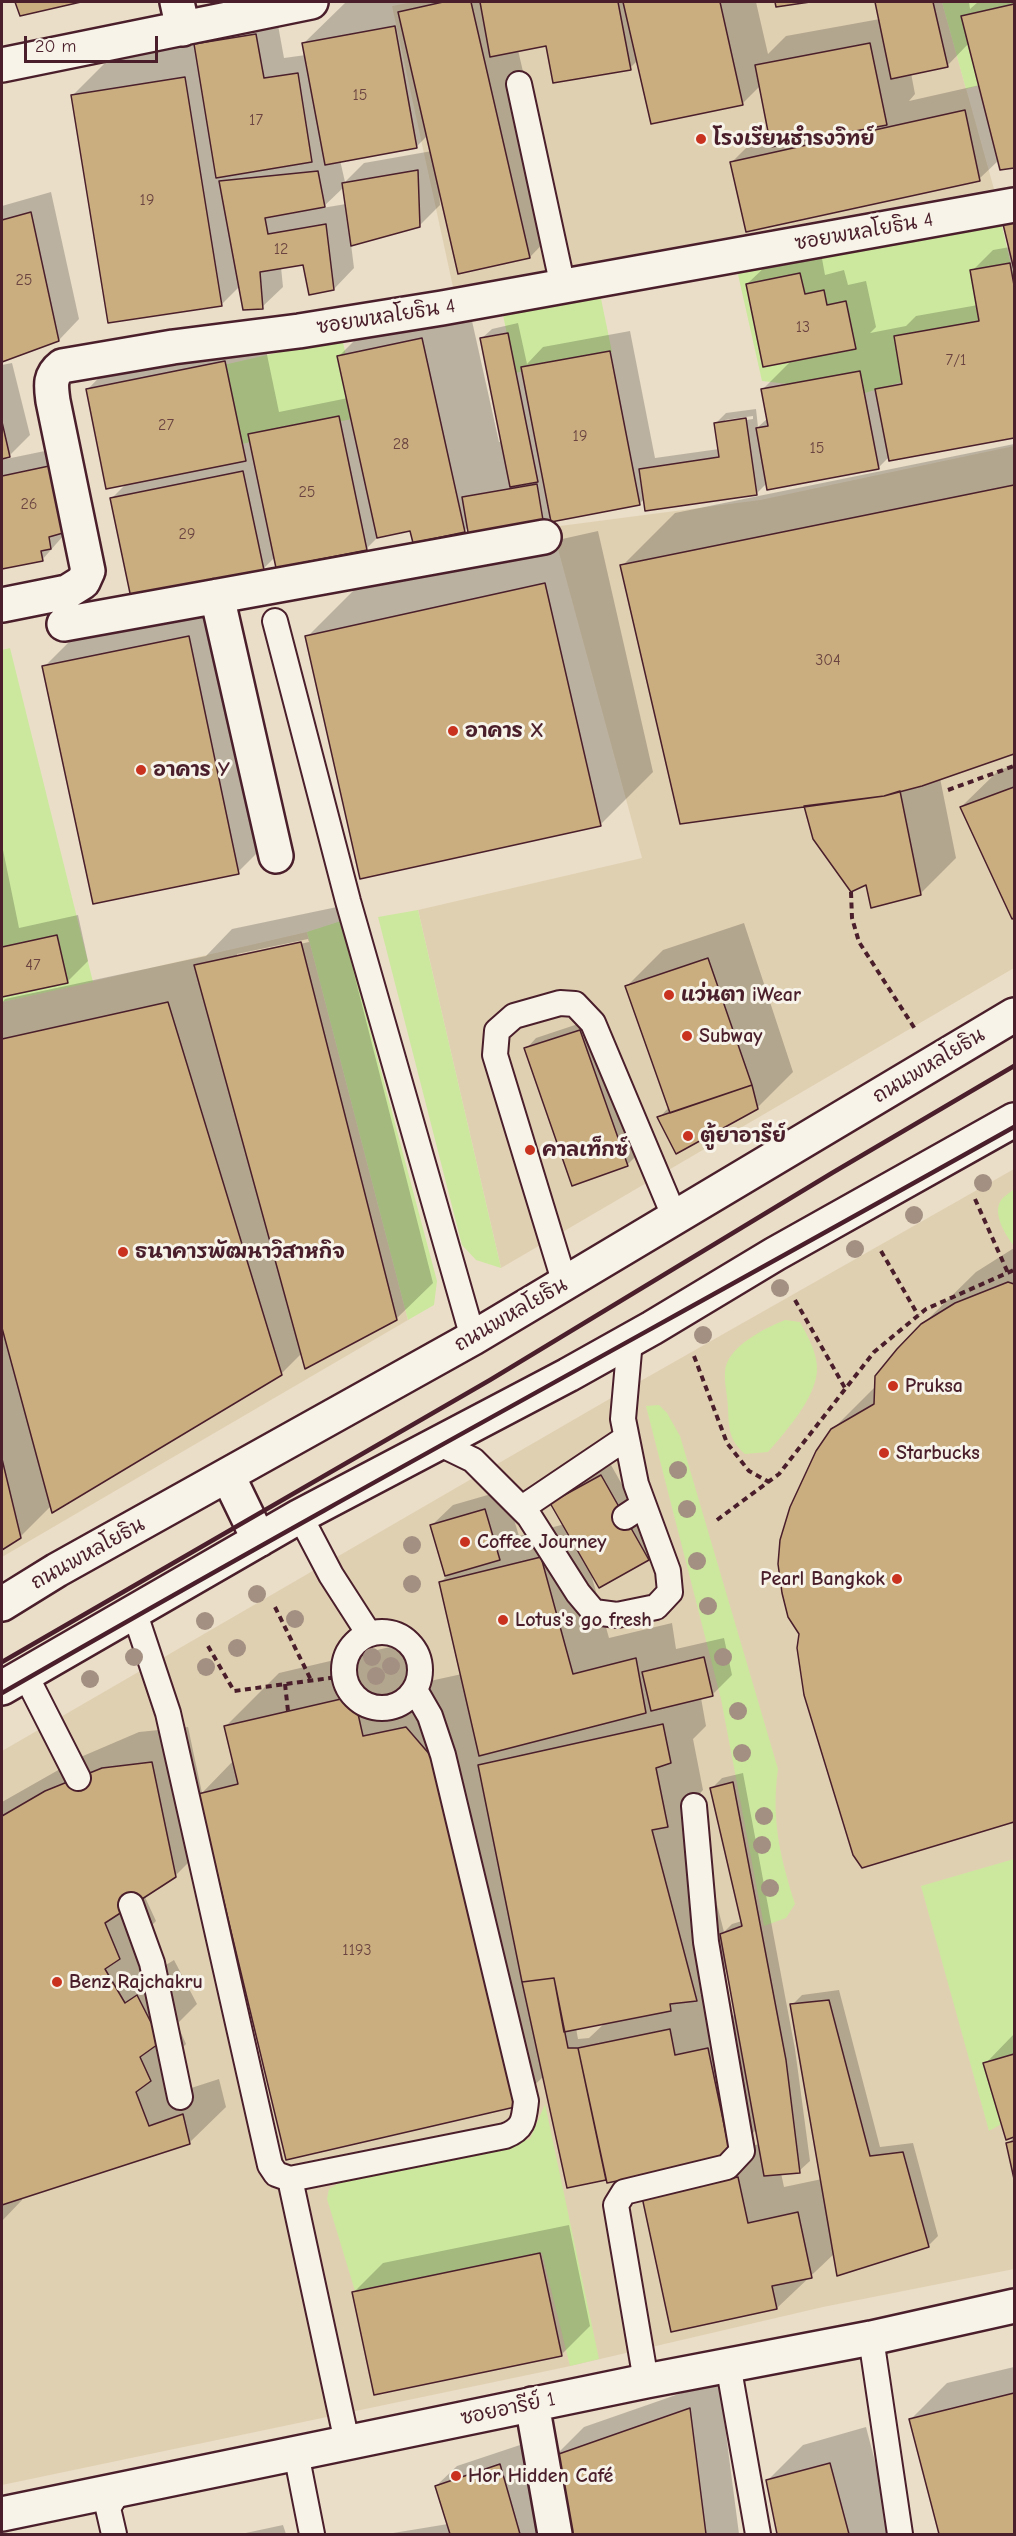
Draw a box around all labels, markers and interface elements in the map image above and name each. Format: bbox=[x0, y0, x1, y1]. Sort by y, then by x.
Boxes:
scale bar bbox=[27, 24, 160, 62]
text: 20 m bbox=[35, 36, 76, 57]
house number: 15 bbox=[352, 85, 368, 105]
house number: 17 bbox=[249, 110, 263, 130]
place label: โรงเรียนธำรงวิทย์ bbox=[713, 127, 874, 151]
marker: โรงเรียนธำรงวิทย์ bbox=[694, 132, 708, 146]
house number: 19 bbox=[140, 190, 154, 210]
street label: ซอยพหลโยธิน 4 bbox=[793, 208, 935, 256]
house number: 12 bbox=[274, 239, 288, 259]
house number: 25 bbox=[15, 270, 33, 290]
street label: ซอยพหลโยธิน 4 bbox=[315, 294, 457, 340]
house number: 13 bbox=[796, 317, 810, 337]
house number: 7/1 bbox=[946, 350, 966, 370]
house number: 27 bbox=[158, 415, 174, 435]
house number: 19 bbox=[573, 426, 587, 446]
house number: 28 bbox=[393, 434, 409, 454]
house number: 15 bbox=[809, 438, 825, 458]
house number: 25 bbox=[298, 482, 316, 502]
house number: 26 bbox=[20, 494, 38, 514]
house number: 29 bbox=[179, 524, 195, 544]
house number: 304 bbox=[815, 650, 841, 670]
place label: อาคาร X bbox=[465, 719, 544, 743]
marker: อาคาร X bbox=[446, 724, 460, 738]
place label: อาคาร Y bbox=[153, 758, 230, 782]
marker: อาคาร Y bbox=[134, 763, 148, 777]
house number: 47 bbox=[25, 955, 41, 975]
place label: แว่นตา iWear bbox=[681, 983, 801, 1007]
marker: แว่นตา iWear bbox=[662, 988, 676, 1002]
street label: ถนนพหลโยธิน bbox=[869, 1023, 989, 1109]
place label: Subway bbox=[699, 1024, 762, 1048]
marker: Subway bbox=[680, 1029, 694, 1043]
place label: ตู้ยาอารีย์ bbox=[700, 1124, 786, 1148]
marker: ตู้ยาอารีย์ bbox=[681, 1129, 695, 1143]
place label: คาลเท็กซ์ bbox=[542, 1138, 628, 1162]
marker: คาลเท็กซ์ bbox=[523, 1143, 537, 1157]
place label: ธนาคารพัฒนาวิสาหกิจ bbox=[135, 1240, 345, 1264]
marker: ธนาคารพัฒนาวิสาหกิจ bbox=[116, 1245, 130, 1259]
street label: ถนนพหลโยธิน bbox=[450, 1273, 572, 1357]
place label: Pruksa bbox=[905, 1374, 963, 1398]
marker: Pruksa bbox=[886, 1379, 900, 1393]
place label: Starbucks bbox=[896, 1441, 980, 1465]
marker: Starbucks bbox=[877, 1446, 891, 1460]
street label: ถนนพหลโยธิน bbox=[27, 1513, 149, 1595]
place label: Coffee Journey bbox=[477, 1530, 606, 1554]
marker: Coffee Journey bbox=[458, 1535, 472, 1549]
place label: Pearl Bangkok bbox=[760, 1567, 885, 1591]
marker: Pearl Bangkok bbox=[890, 1572, 904, 1586]
place label: Lotus's go fresh bbox=[515, 1608, 652, 1632]
marker: Lotus's go fresh bbox=[496, 1613, 510, 1627]
house number: 1193 bbox=[342, 1940, 372, 1960]
place label: Benz Rajchakru bbox=[69, 1970, 203, 1994]
marker: Benz Rajchakru bbox=[50, 1975, 64, 1989]
street label: ซอยอารีย์ 1 bbox=[458, 2387, 558, 2431]
place label: Hor Hidden Café bbox=[468, 2464, 613, 2488]
marker: Hor Hidden Café bbox=[449, 2469, 463, 2483]

